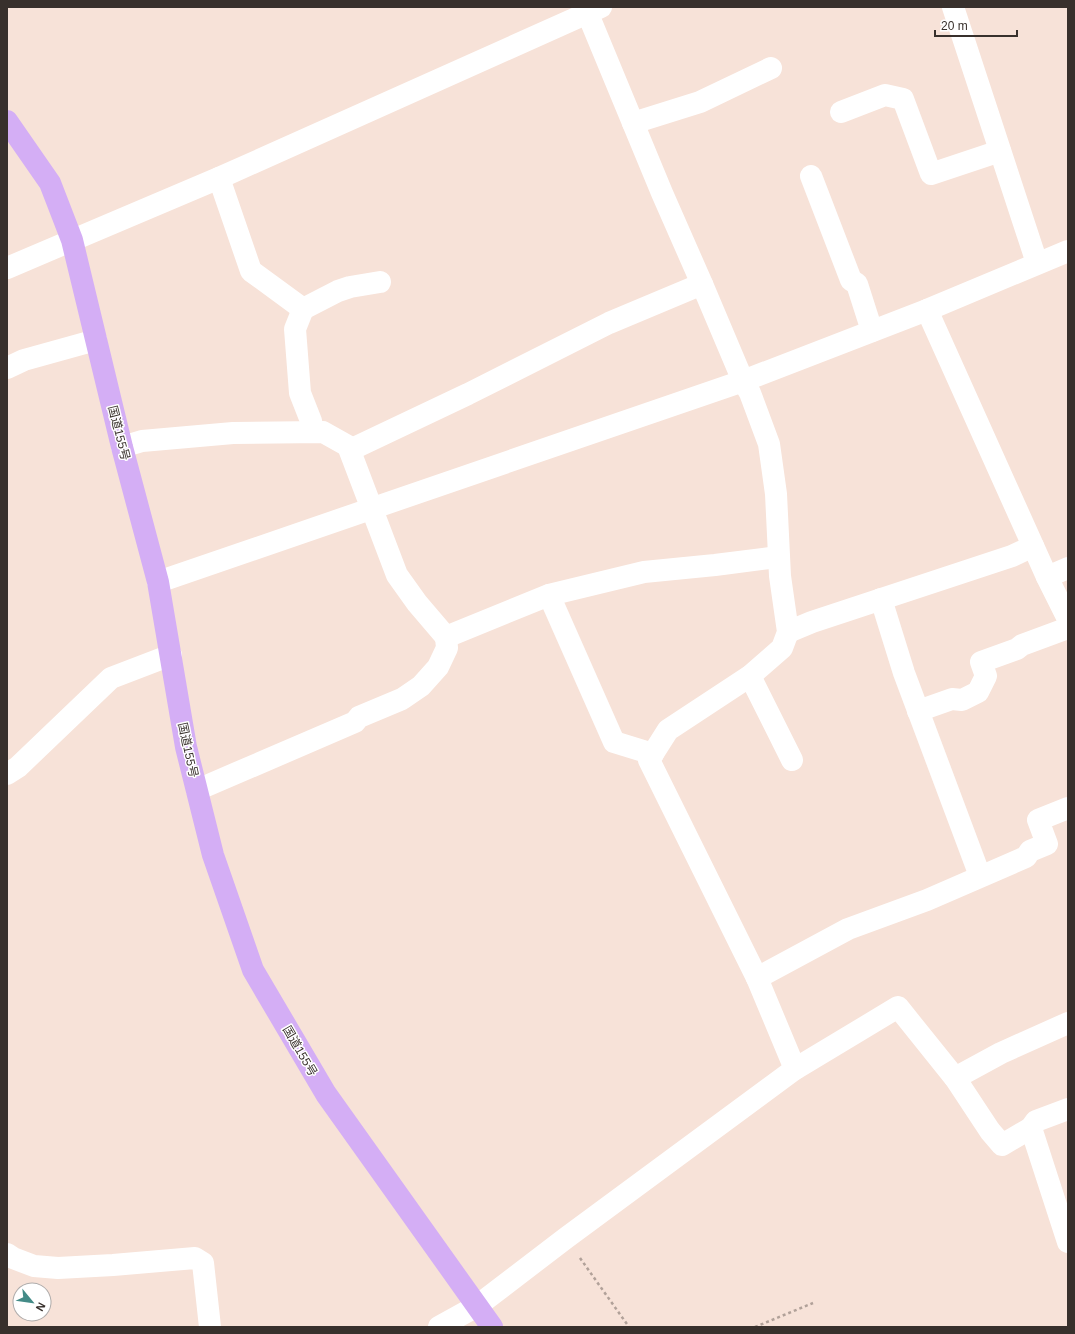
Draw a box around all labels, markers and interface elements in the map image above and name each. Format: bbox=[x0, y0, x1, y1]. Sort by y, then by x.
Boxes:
scale bar bbox=[935, 12, 1017, 38]
text: 20 m bbox=[941, 19, 968, 33]
street label: 国道155号 bbox=[105, 404, 133, 462]
street label: 国道155号 bbox=[175, 721, 201, 779]
street label: 国道155号 bbox=[280, 1023, 320, 1079]
north arrow bbox=[12, 1282, 52, 1322]
text: N bbox=[34, 1300, 48, 1313]

